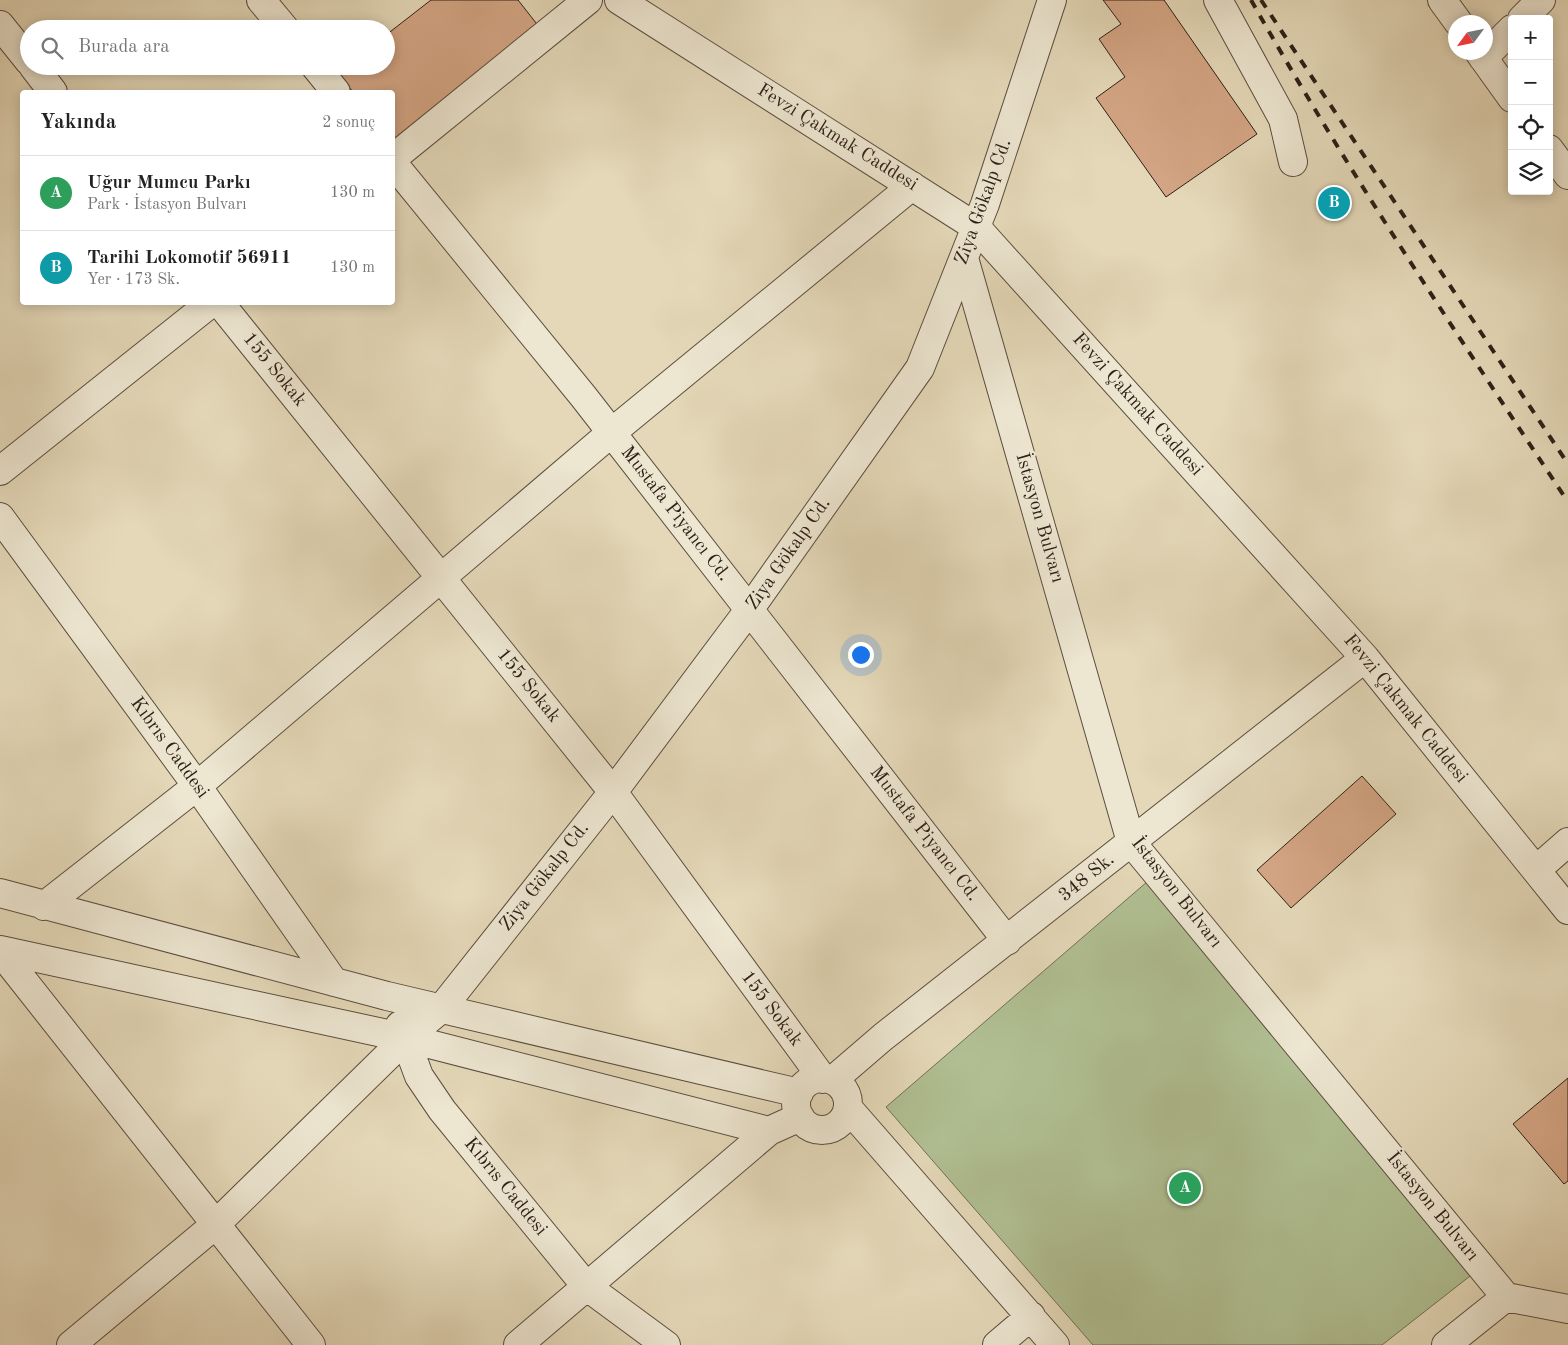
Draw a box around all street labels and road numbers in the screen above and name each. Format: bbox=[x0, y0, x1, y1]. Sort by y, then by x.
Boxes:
street label: Fevzi Çakmak Caddesi bbox=[754, 81, 920, 195]
street label: Ziya Gökalp Cd. bbox=[952, 137, 1016, 267]
street label: 155 Sokak bbox=[239, 330, 309, 411]
street label: Fevzi Çakmak Caddesi bbox=[1068, 330, 1206, 480]
street label: Mustafa Piyancı Cd. bbox=[617, 443, 733, 585]
street label: İstasyon Bulvarı bbox=[1011, 450, 1070, 585]
street label: Ziya Gökalp Cd. bbox=[743, 494, 835, 614]
street label: Fevzi Çakmak Caddesi bbox=[1339, 631, 1471, 787]
street label: 155 Sokak bbox=[493, 646, 563, 727]
street label: Kıbrıs Caddesi bbox=[126, 694, 212, 802]
street label: Mustafa Piyancı Cd. bbox=[866, 763, 982, 905]
street label: Ziya Gökalp Cd. bbox=[497, 819, 593, 935]
street label: İstasyon Bulvarı bbox=[1127, 832, 1227, 952]
street label: 348 Sk. bbox=[1056, 850, 1118, 906]
street label: 155 Sokak bbox=[737, 968, 805, 1050]
street label: Kıbrıs Caddesi bbox=[460, 1134, 550, 1240]
street label: İstasyon Bulvarı bbox=[1382, 1147, 1484, 1265]

